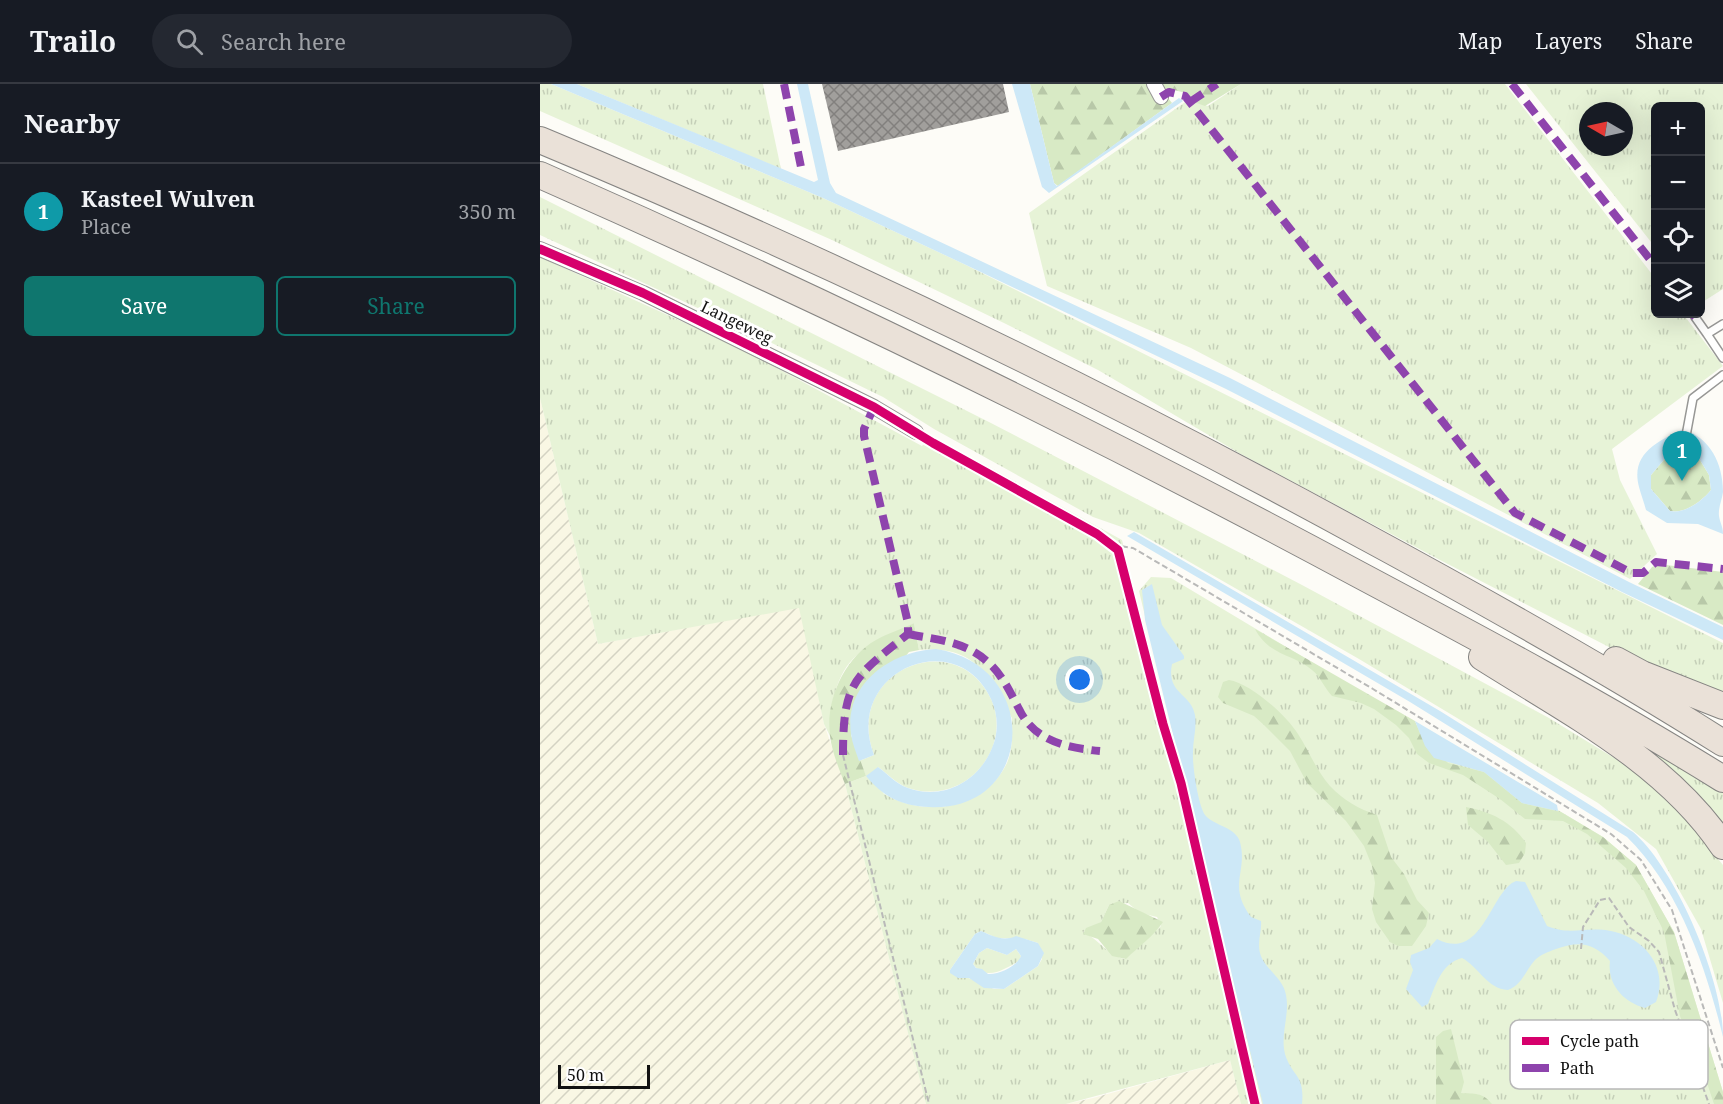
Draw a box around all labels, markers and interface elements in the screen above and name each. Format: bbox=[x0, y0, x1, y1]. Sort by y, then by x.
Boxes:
search box bbox=[152, 14, 572, 68]
text: Trailo bbox=[30, 22, 116, 60]
icon: search bbox=[173, 25, 206, 58]
text: Search here bbox=[221, 26, 346, 56]
text: Map bbox=[1458, 27, 1502, 55]
text: Layers bbox=[1535, 27, 1602, 55]
text: Share bbox=[1635, 27, 1693, 55]
north arrow bbox=[1579, 102, 1633, 156]
map controls bbox=[1651, 102, 1705, 318]
button: + bbox=[1651, 102, 1705, 156]
text: Nearby bbox=[24, 105, 120, 141]
button: − bbox=[1651, 156, 1705, 210]
text: Kasteel Wulven bbox=[81, 183, 255, 213]
text: 1 bbox=[38, 198, 49, 225]
text: 350 m bbox=[458, 198, 516, 225]
button: locate bbox=[1651, 210, 1705, 264]
text: Place bbox=[81, 213, 131, 240]
button: layers bbox=[1651, 264, 1705, 318]
button: Save bbox=[24, 276, 264, 336]
button: Share bbox=[276, 276, 516, 336]
street label: Langeweg bbox=[697, 295, 777, 349]
pin: 1 bbox=[1662, 432, 1702, 481]
your location bbox=[1065, 665, 1094, 694]
legend bbox=[1510, 1020, 1708, 1089]
text: Cycle path bbox=[1560, 1030, 1639, 1052]
text: Path bbox=[1560, 1057, 1594, 1079]
scale bar bbox=[558, 1062, 650, 1090]
text: 50 m bbox=[567, 1064, 604, 1086]

